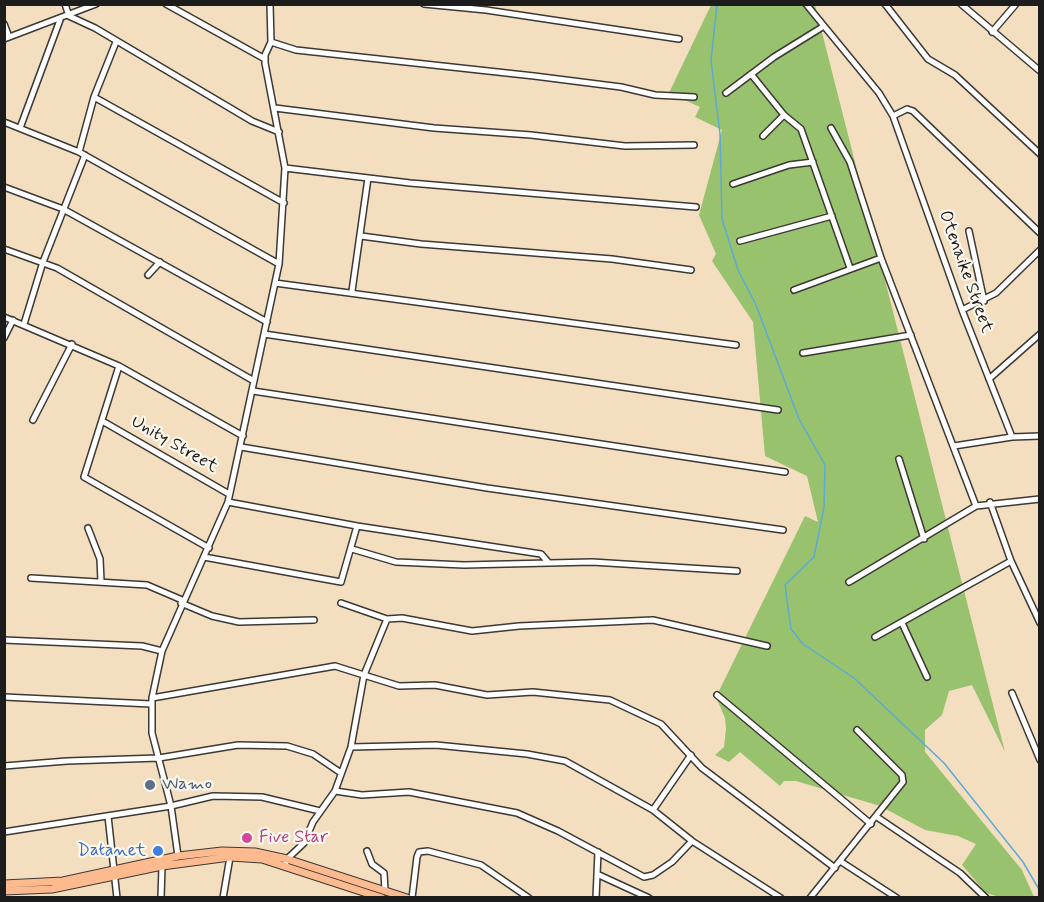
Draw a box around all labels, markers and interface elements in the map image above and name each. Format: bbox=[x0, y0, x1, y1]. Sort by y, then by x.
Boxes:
street label: Otenaike Street bbox=[933, 208, 997, 336]
street label: Unity Street bbox=[127, 412, 221, 478]
place label: Wamo bbox=[162, 774, 212, 796]
marker: Wamo bbox=[143, 778, 157, 792]
place label: Five Star bbox=[259, 827, 328, 849]
marker: Five Star bbox=[240, 831, 254, 845]
place label: Datanet bbox=[78, 840, 146, 862]
marker: Datanet bbox=[151, 844, 165, 858]

